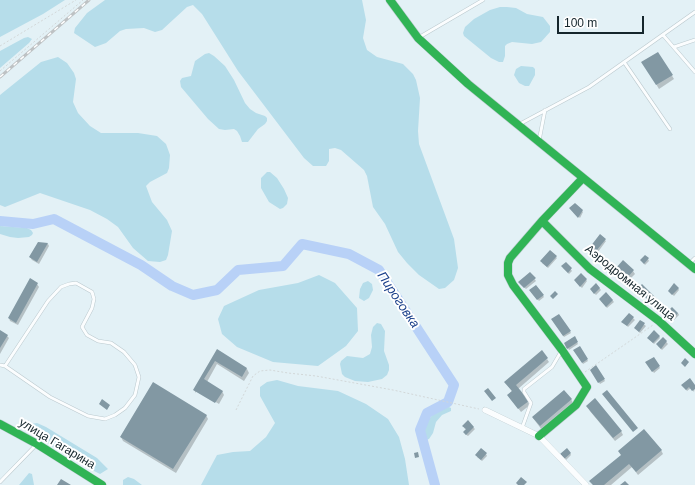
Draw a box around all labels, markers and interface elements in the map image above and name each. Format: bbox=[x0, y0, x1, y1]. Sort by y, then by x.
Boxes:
scale bar bbox=[559, 8, 646, 34]
text: 100 m bbox=[564, 16, 597, 30]
street label: Аэродромная улица bbox=[582, 242, 678, 324]
water label: Пироговка bbox=[373, 269, 423, 331]
street label: улица Гагарина bbox=[16, 416, 98, 472]

